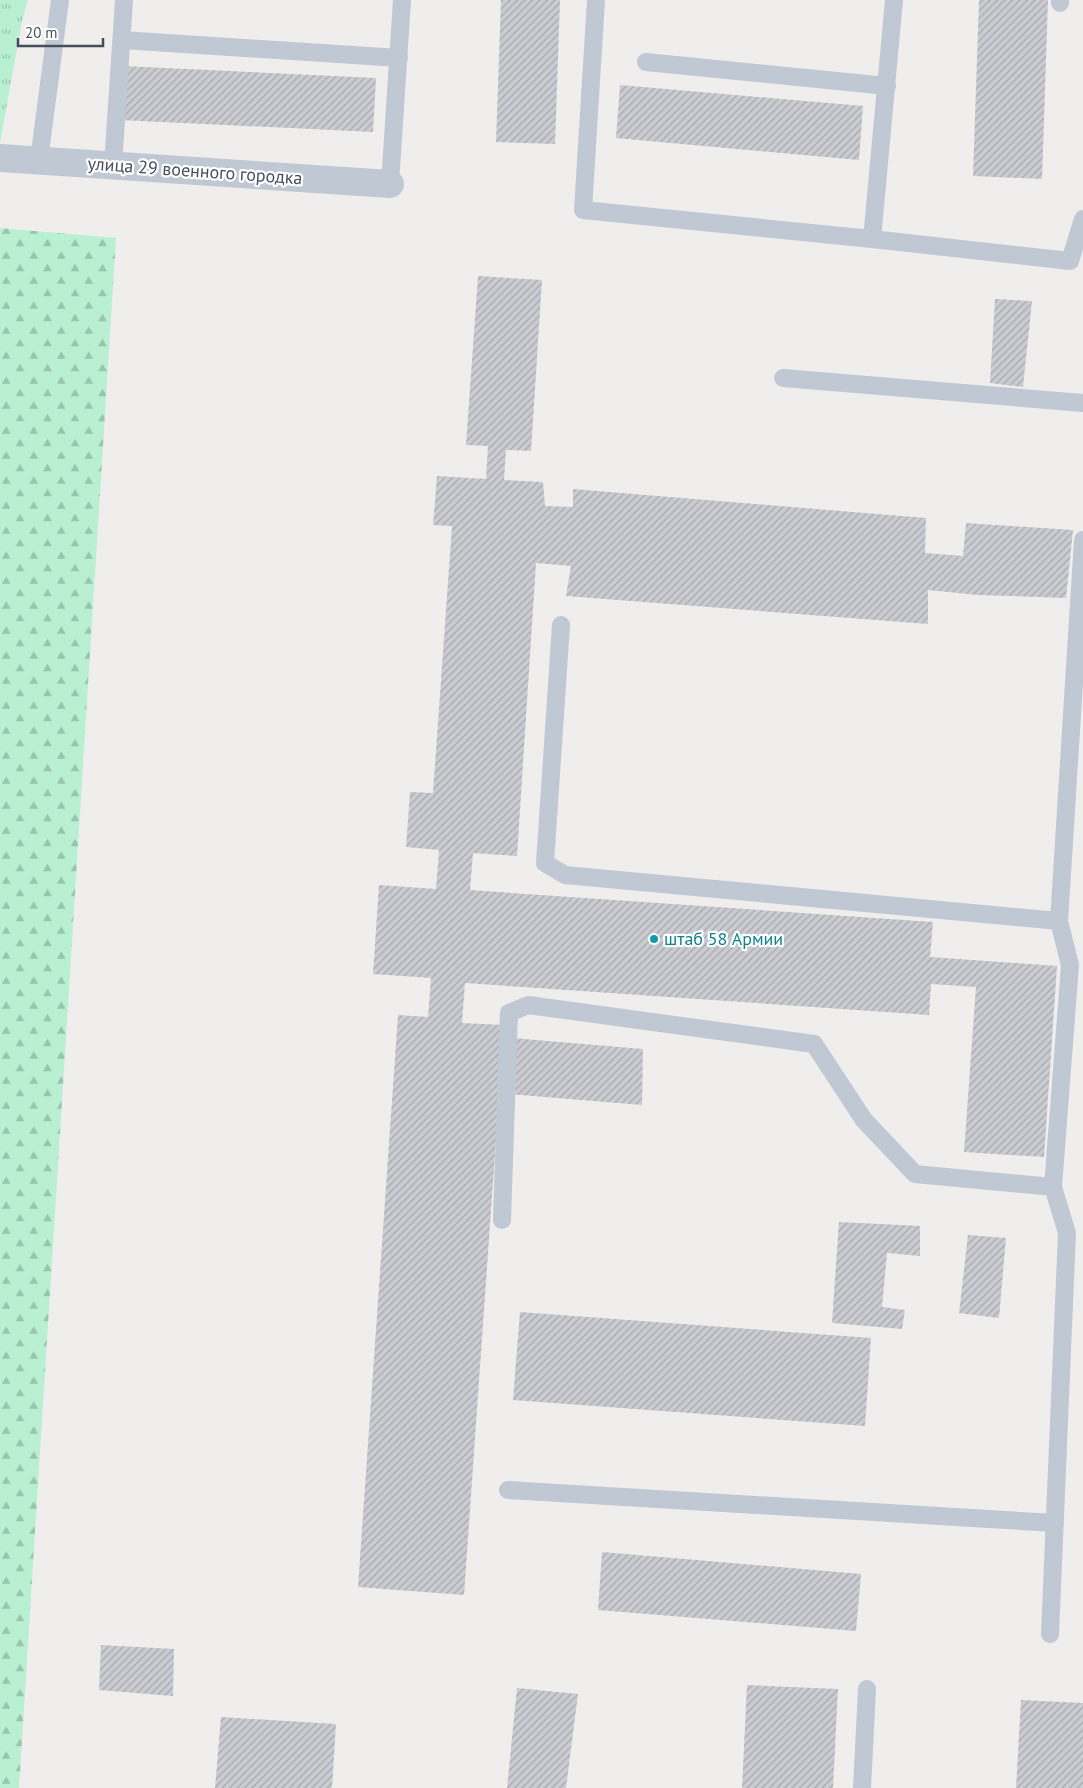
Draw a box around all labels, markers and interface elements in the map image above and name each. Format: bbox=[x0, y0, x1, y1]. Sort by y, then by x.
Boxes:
scale bar bbox=[18, 15, 102, 47]
text: 20 m bbox=[25, 23, 58, 42]
street label: улица 29 военного городка bbox=[87, 152, 303, 189]
place label: штаб 58 Армии bbox=[664, 927, 783, 950]
marker: штаб 58 Армии bbox=[648, 933, 660, 945]

